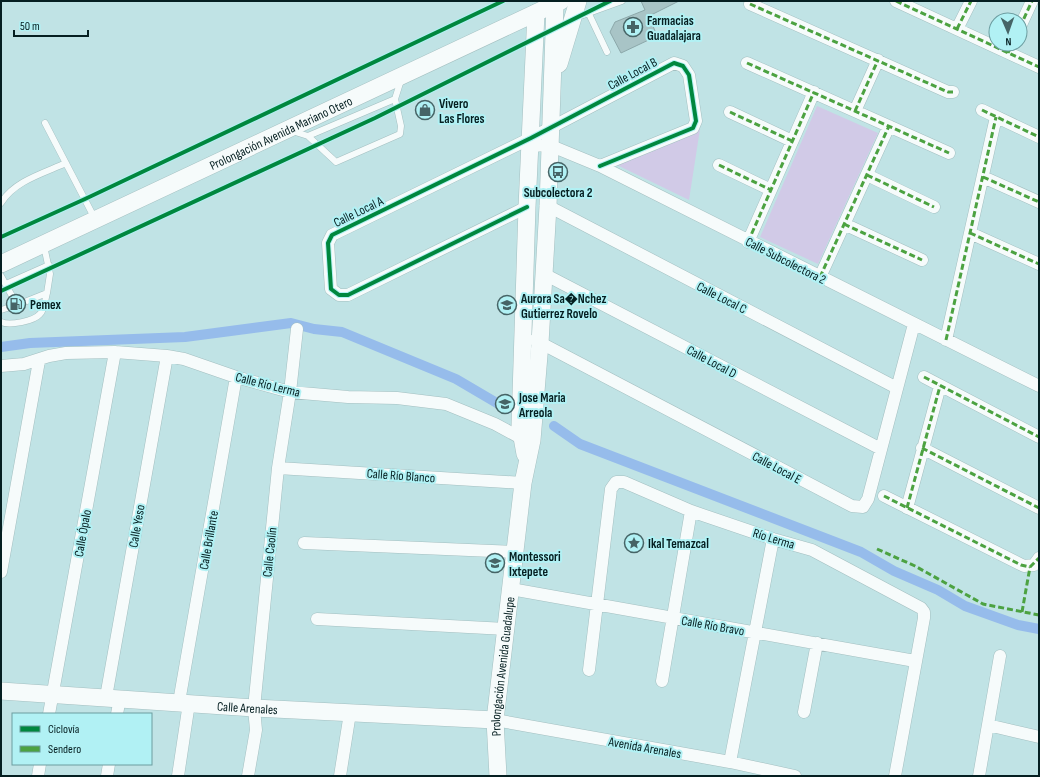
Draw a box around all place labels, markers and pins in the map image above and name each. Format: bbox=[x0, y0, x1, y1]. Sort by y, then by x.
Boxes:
place label: Farmacias Guadalajara bbox=[647, 13, 701, 44]
pharmacy icon: Farmacias Guadalajara bbox=[622, 16, 644, 38]
place label: Vivero Las Flores bbox=[439, 96, 485, 127]
shop icon: Vivero Las Flores bbox=[414, 99, 436, 121]
bus stop icon: Subcolectora 2 bbox=[547, 161, 569, 183]
place label: Subcolectora 2 bbox=[524, 185, 593, 201]
place label: Aurora Sa�Nchez Gutierrez Rovelo bbox=[520, 291, 607, 322]
fuel station icon: Pemex bbox=[5, 293, 27, 315]
school or university icon: Aurora Sa�Nchez Gutierrez Rovelo bbox=[496, 294, 518, 316]
place label: Pemex bbox=[30, 297, 61, 313]
place label: Jose Maria Arreola bbox=[518, 390, 566, 421]
school or university icon: Jose Maria Arreola bbox=[494, 393, 516, 415]
place icon: Ikal Temazcal bbox=[623, 532, 645, 554]
place label: Ikal Temazcal bbox=[648, 536, 709, 552]
place label: Montessori Ixtepete bbox=[509, 549, 561, 580]
school or university icon: Montessori Ixtepete bbox=[484, 552, 506, 574]

